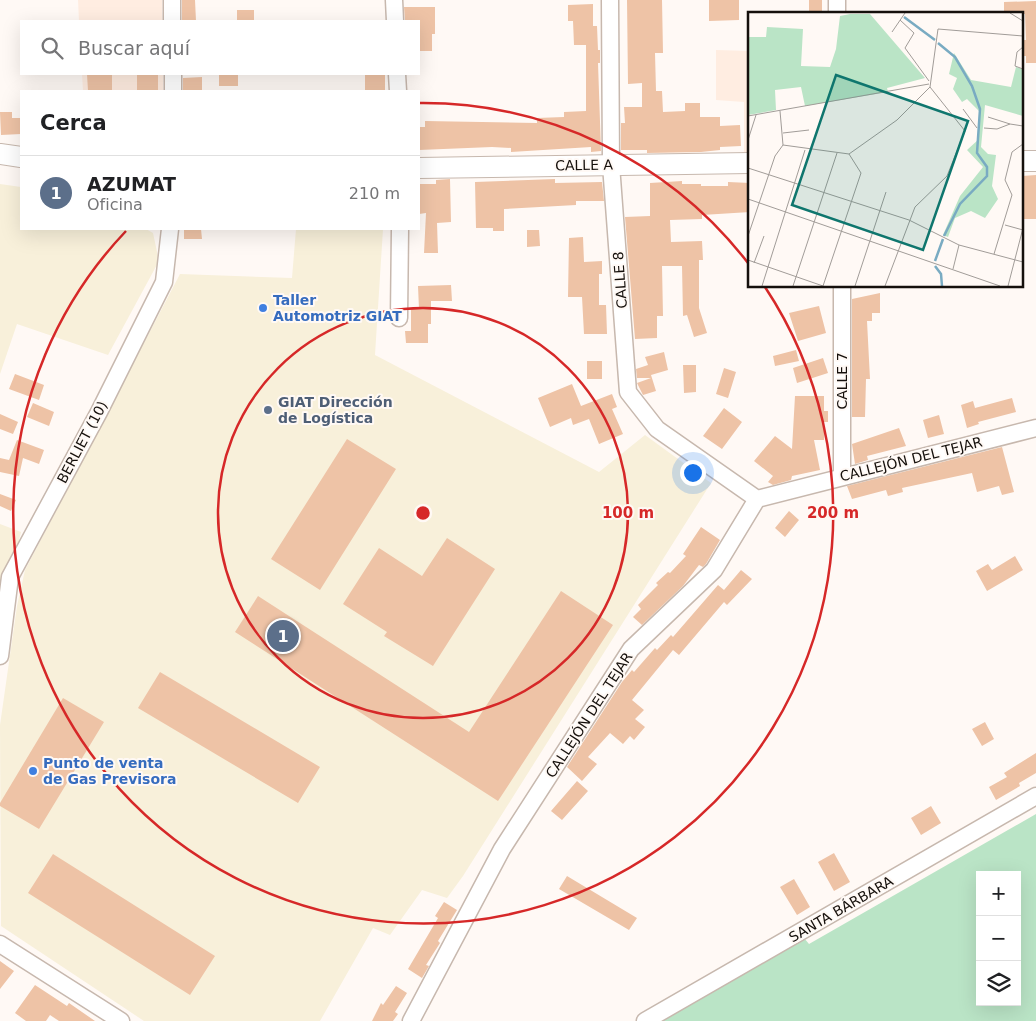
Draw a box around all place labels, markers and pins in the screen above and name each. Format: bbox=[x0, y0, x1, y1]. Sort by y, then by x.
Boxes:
place label: Taller Automotriz GIAT bbox=[273, 292, 402, 324]
marker: Taller Automotriz GIAT bbox=[257, 302, 269, 314]
place label: GIAT Dirección de Logística bbox=[278, 394, 393, 426]
marker: GIAT Dirección de Logística bbox=[262, 404, 274, 416]
centre of rings bbox=[414, 504, 432, 522]
pin: 1 bbox=[267, 617, 299, 655]
place label: Punto de venta de Gas Previsora bbox=[43, 755, 176, 787]
marker: Punto de venta de Gas Previsora bbox=[27, 765, 39, 777]

